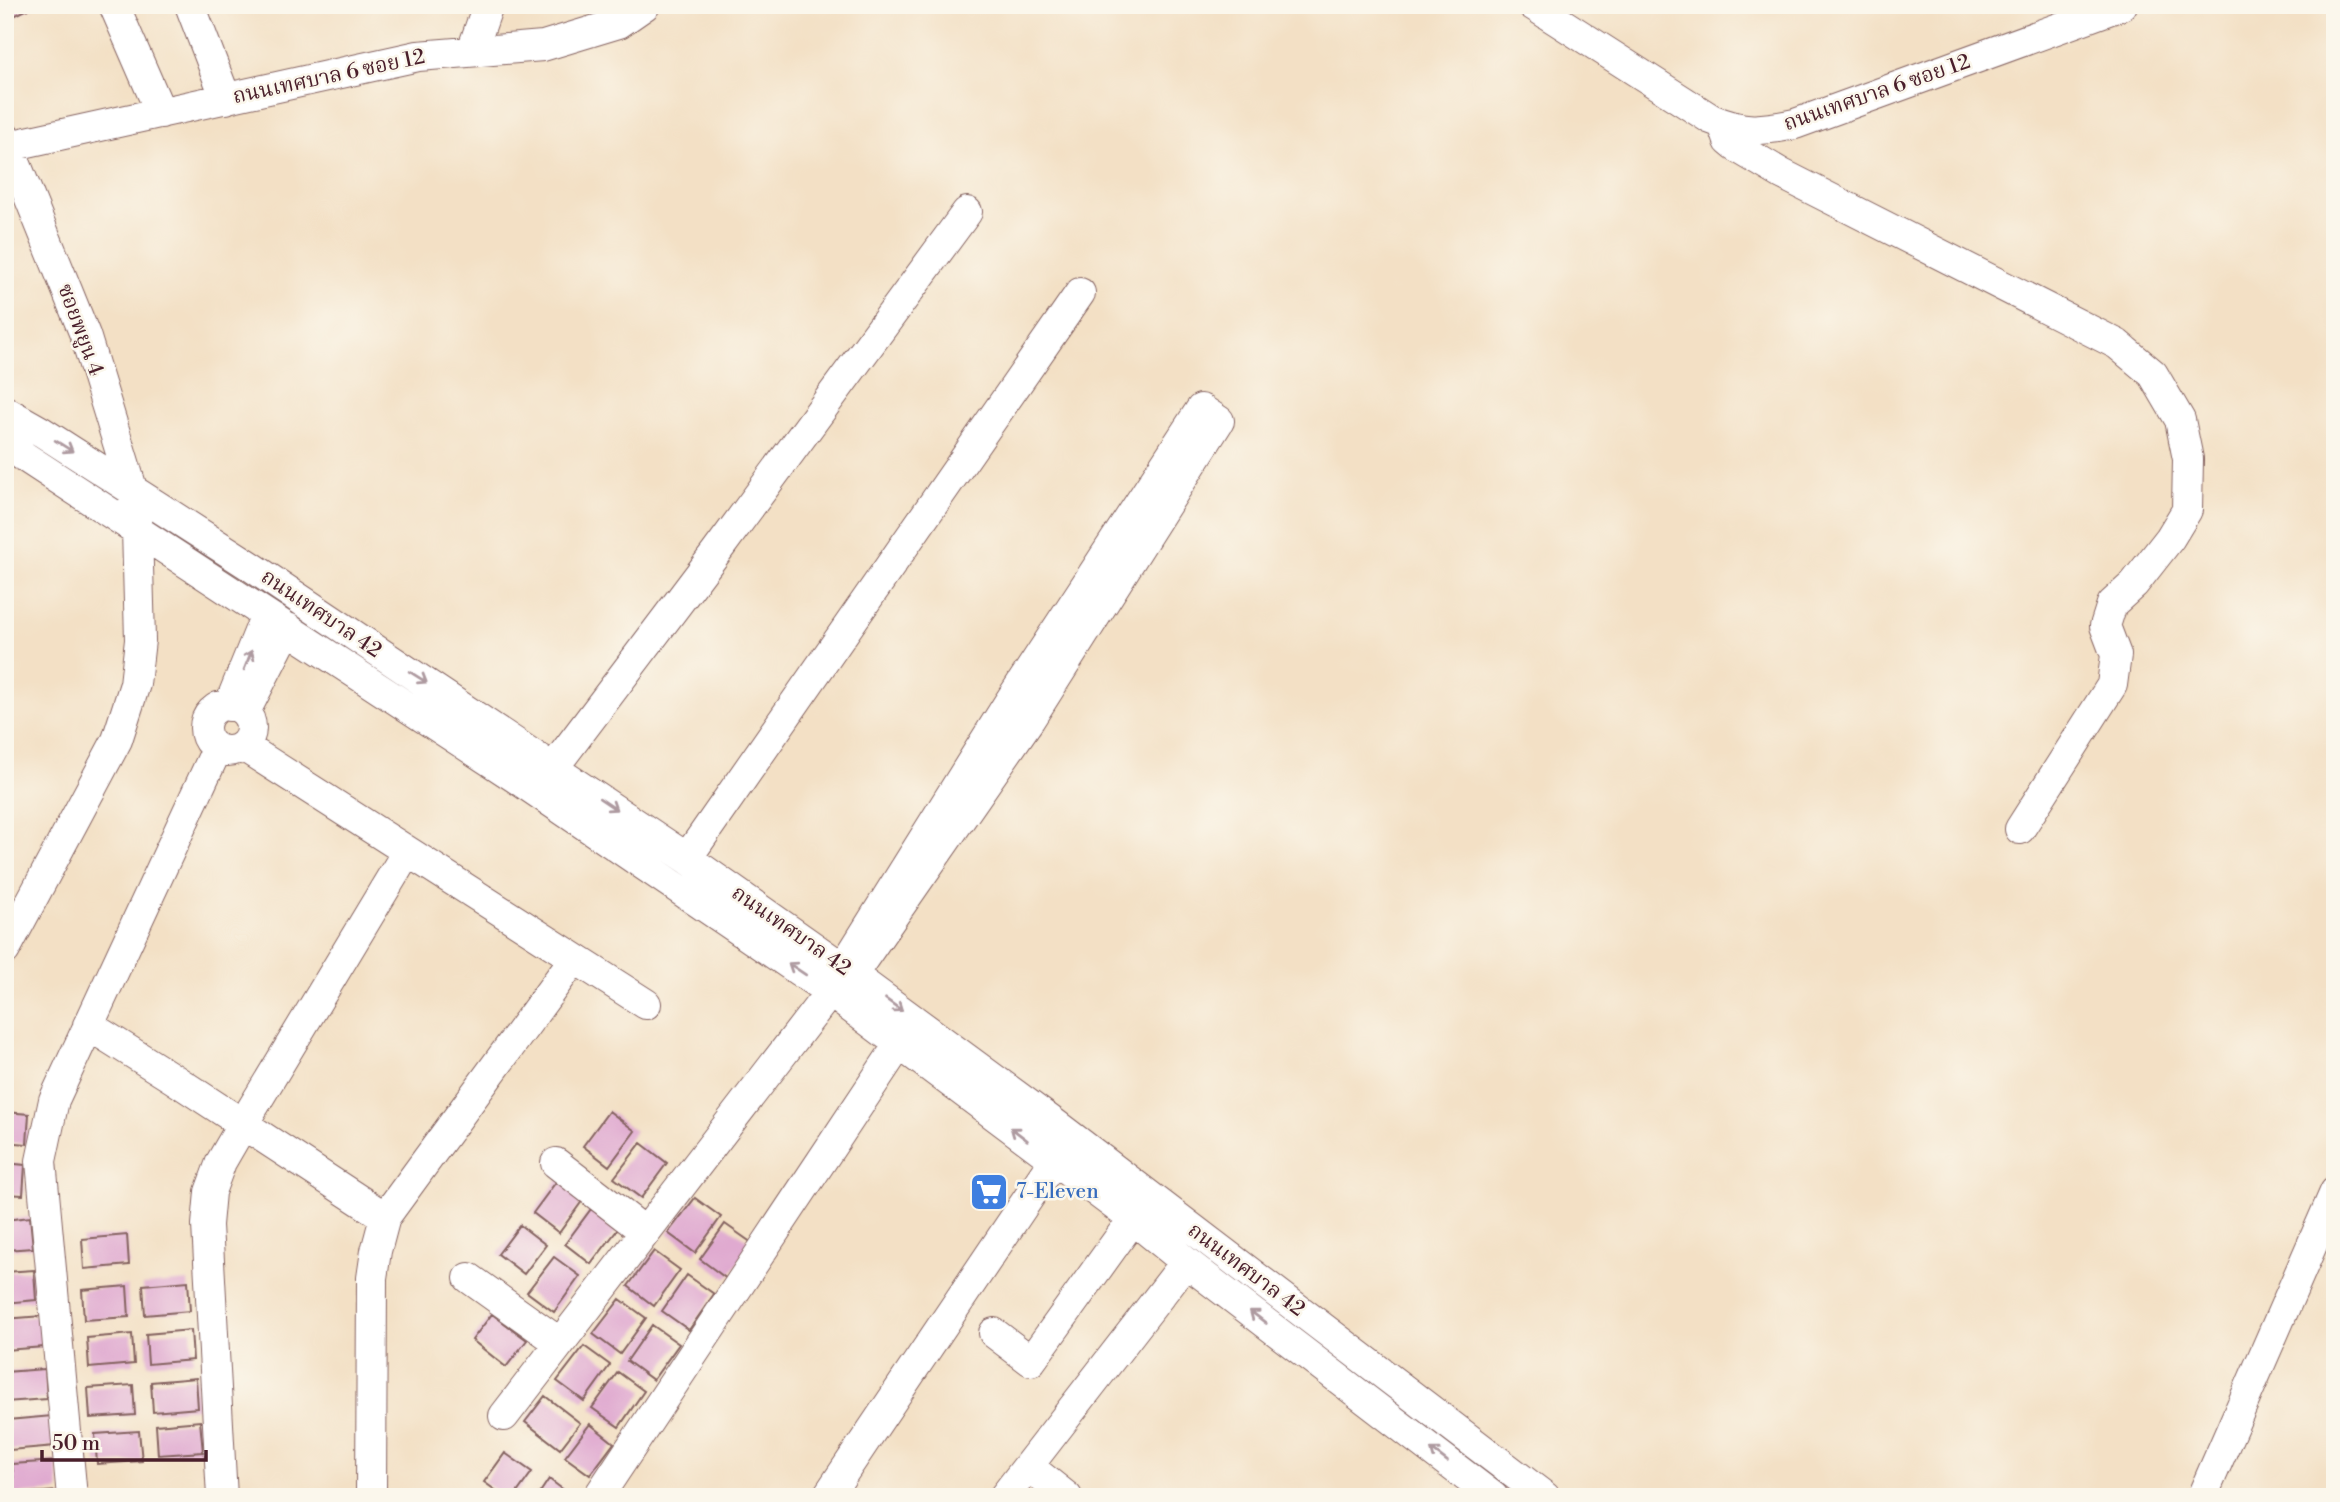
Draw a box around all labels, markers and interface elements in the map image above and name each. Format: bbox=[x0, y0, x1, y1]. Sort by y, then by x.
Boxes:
street label: ถนนเทศบาล 6 ซอย 12 bbox=[231, 44, 427, 110]
street label: ถนนเทศบาล 6 ซอย 12 bbox=[1780, 49, 1974, 137]
street label: ซอยพยูน 4 bbox=[51, 281, 109, 379]
one-way arrow bbox=[54, 438, 73, 453]
street label: ถนนเทศบาล 42 bbox=[256, 564, 386, 664]
one-way arrow bbox=[242, 650, 255, 671]
one-way arrow bbox=[408, 671, 428, 685]
one-way arrow bbox=[597, 797, 617, 811]
street label: ถนนเทศบาล 42 bbox=[726, 880, 856, 982]
one-way arrow bbox=[788, 962, 807, 977]
one-way arrow bbox=[884, 998, 903, 1013]
one-way arrow bbox=[1011, 1126, 1029, 1141]
supermarket icon: 7-Eleven bbox=[968, 1171, 1010, 1213]
place label: 7-Eleven bbox=[1016, 1179, 1099, 1205]
street label: ถนนเทศบาล 42 bbox=[1182, 1218, 1310, 1322]
one-way arrow bbox=[1249, 1310, 1268, 1325]
scale bar bbox=[42, 1418, 206, 1462]
text: 50 m bbox=[52, 1431, 100, 1457]
one-way arrow bbox=[1430, 1448, 1448, 1463]

